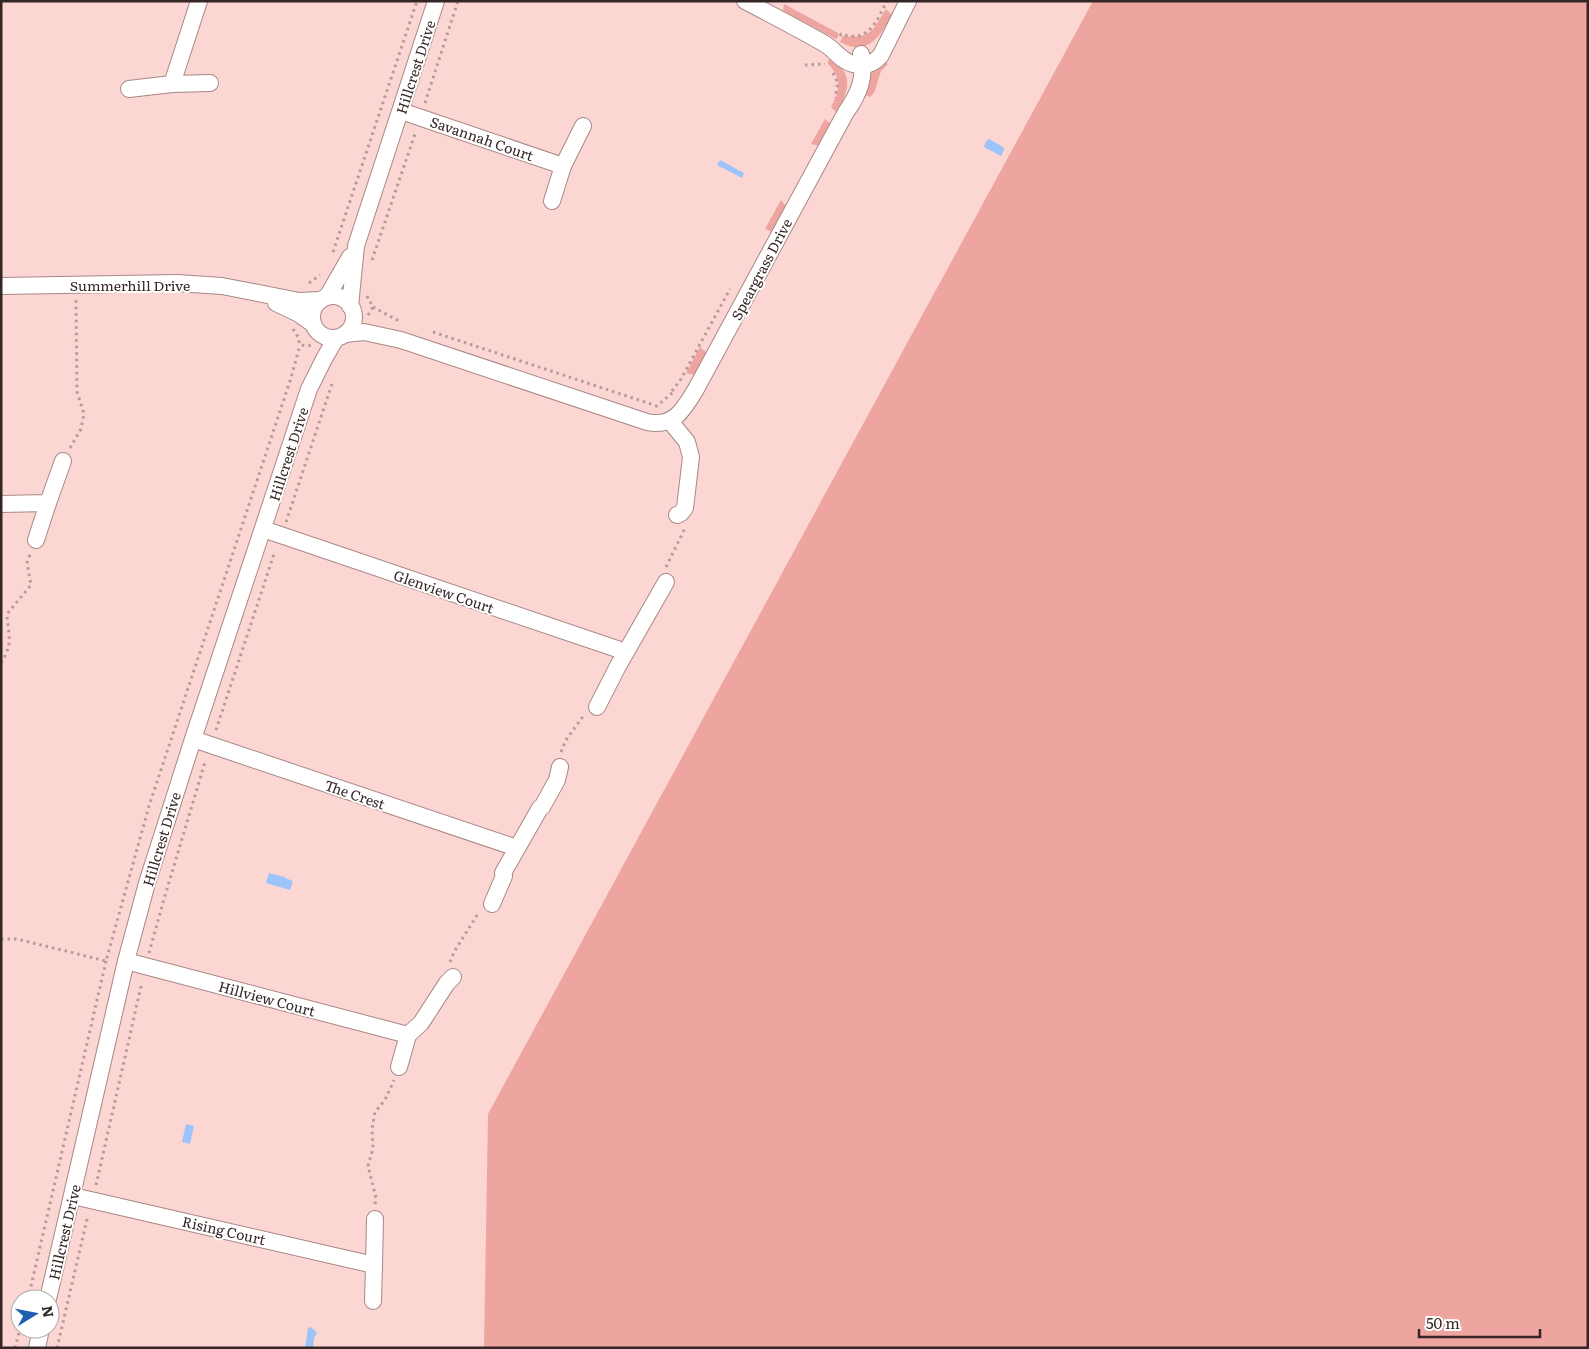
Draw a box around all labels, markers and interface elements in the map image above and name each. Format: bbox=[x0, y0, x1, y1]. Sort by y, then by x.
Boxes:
street label: Hillcrest Drive bbox=[390, 18, 440, 116]
street label: Savannah Court bbox=[428, 111, 537, 165]
street label: Speargrass Drive bbox=[726, 215, 796, 323]
street label: Summerhill Drive bbox=[70, 275, 190, 295]
street label: Hillcrest Drive bbox=[263, 405, 313, 503]
street label: Glenview Court bbox=[391, 564, 497, 618]
street label: The Crest bbox=[322, 774, 388, 814]
street label: Hillcrest Drive bbox=[137, 789, 185, 889]
street label: Hillview Court bbox=[216, 975, 318, 1021]
street label: Hillcrest Drive bbox=[43, 1182, 85, 1282]
street label: Rising Court bbox=[180, 1211, 268, 1249]
north arrow bbox=[10, 1289, 60, 1339]
text: N bbox=[38, 1304, 60, 1319]
scale bar bbox=[1419, 1306, 1540, 1338]
text: 50 m bbox=[1426, 1311, 1460, 1334]

